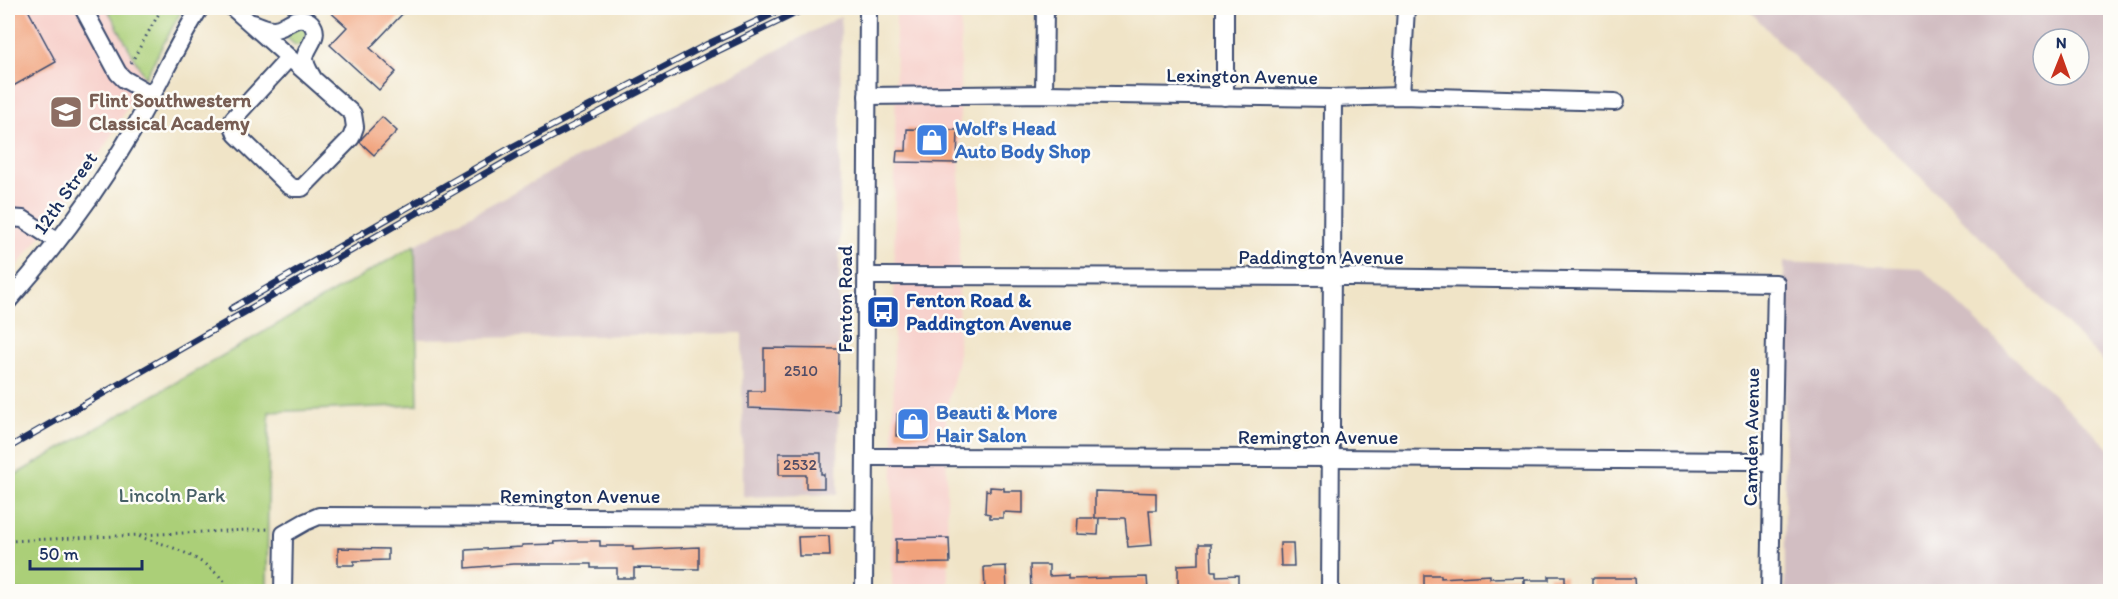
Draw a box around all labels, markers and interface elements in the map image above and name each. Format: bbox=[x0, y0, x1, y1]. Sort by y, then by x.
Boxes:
north arrow bbox=[2031, 27, 2091, 87]
text: N bbox=[2056, 33, 2067, 52]
street label: Lexington Avenue bbox=[1166, 63, 1318, 89]
place label: Flint Southwestern Classical Academy bbox=[89, 88, 252, 136]
school or university icon: Flint Southwestern Classical Academy bbox=[48, 94, 84, 130]
place label: Wolf's Head Auto Body Shop bbox=[954, 116, 1091, 164]
shop icon: Wolf's Head Auto Body Shop bbox=[914, 122, 950, 158]
street label: 12th Street bbox=[28, 147, 102, 239]
street label: Fenton Road bbox=[833, 245, 857, 353]
street label: Paddington Avenue bbox=[1238, 245, 1404, 269]
place label: Fenton Road & Paddington Avenue bbox=[906, 288, 1072, 336]
bus stop icon: Fenton Road & Paddington Avenue bbox=[865, 294, 901, 330]
house number: 2510 bbox=[784, 361, 818, 380]
street label: Camden Avenue bbox=[1738, 367, 1764, 507]
place label: Beauti & More Hair Salon bbox=[936, 400, 1058, 447]
shop icon: Beauti & More Hair Salon bbox=[895, 406, 931, 442]
street label: Remington Avenue bbox=[1238, 425, 1398, 449]
house number: 2532 bbox=[783, 455, 818, 474]
park label: Lincoln Park bbox=[119, 483, 226, 507]
street label: Remington Avenue bbox=[500, 484, 660, 508]
scale bar bbox=[30, 533, 142, 571]
text: 50 m bbox=[39, 543, 79, 565]

